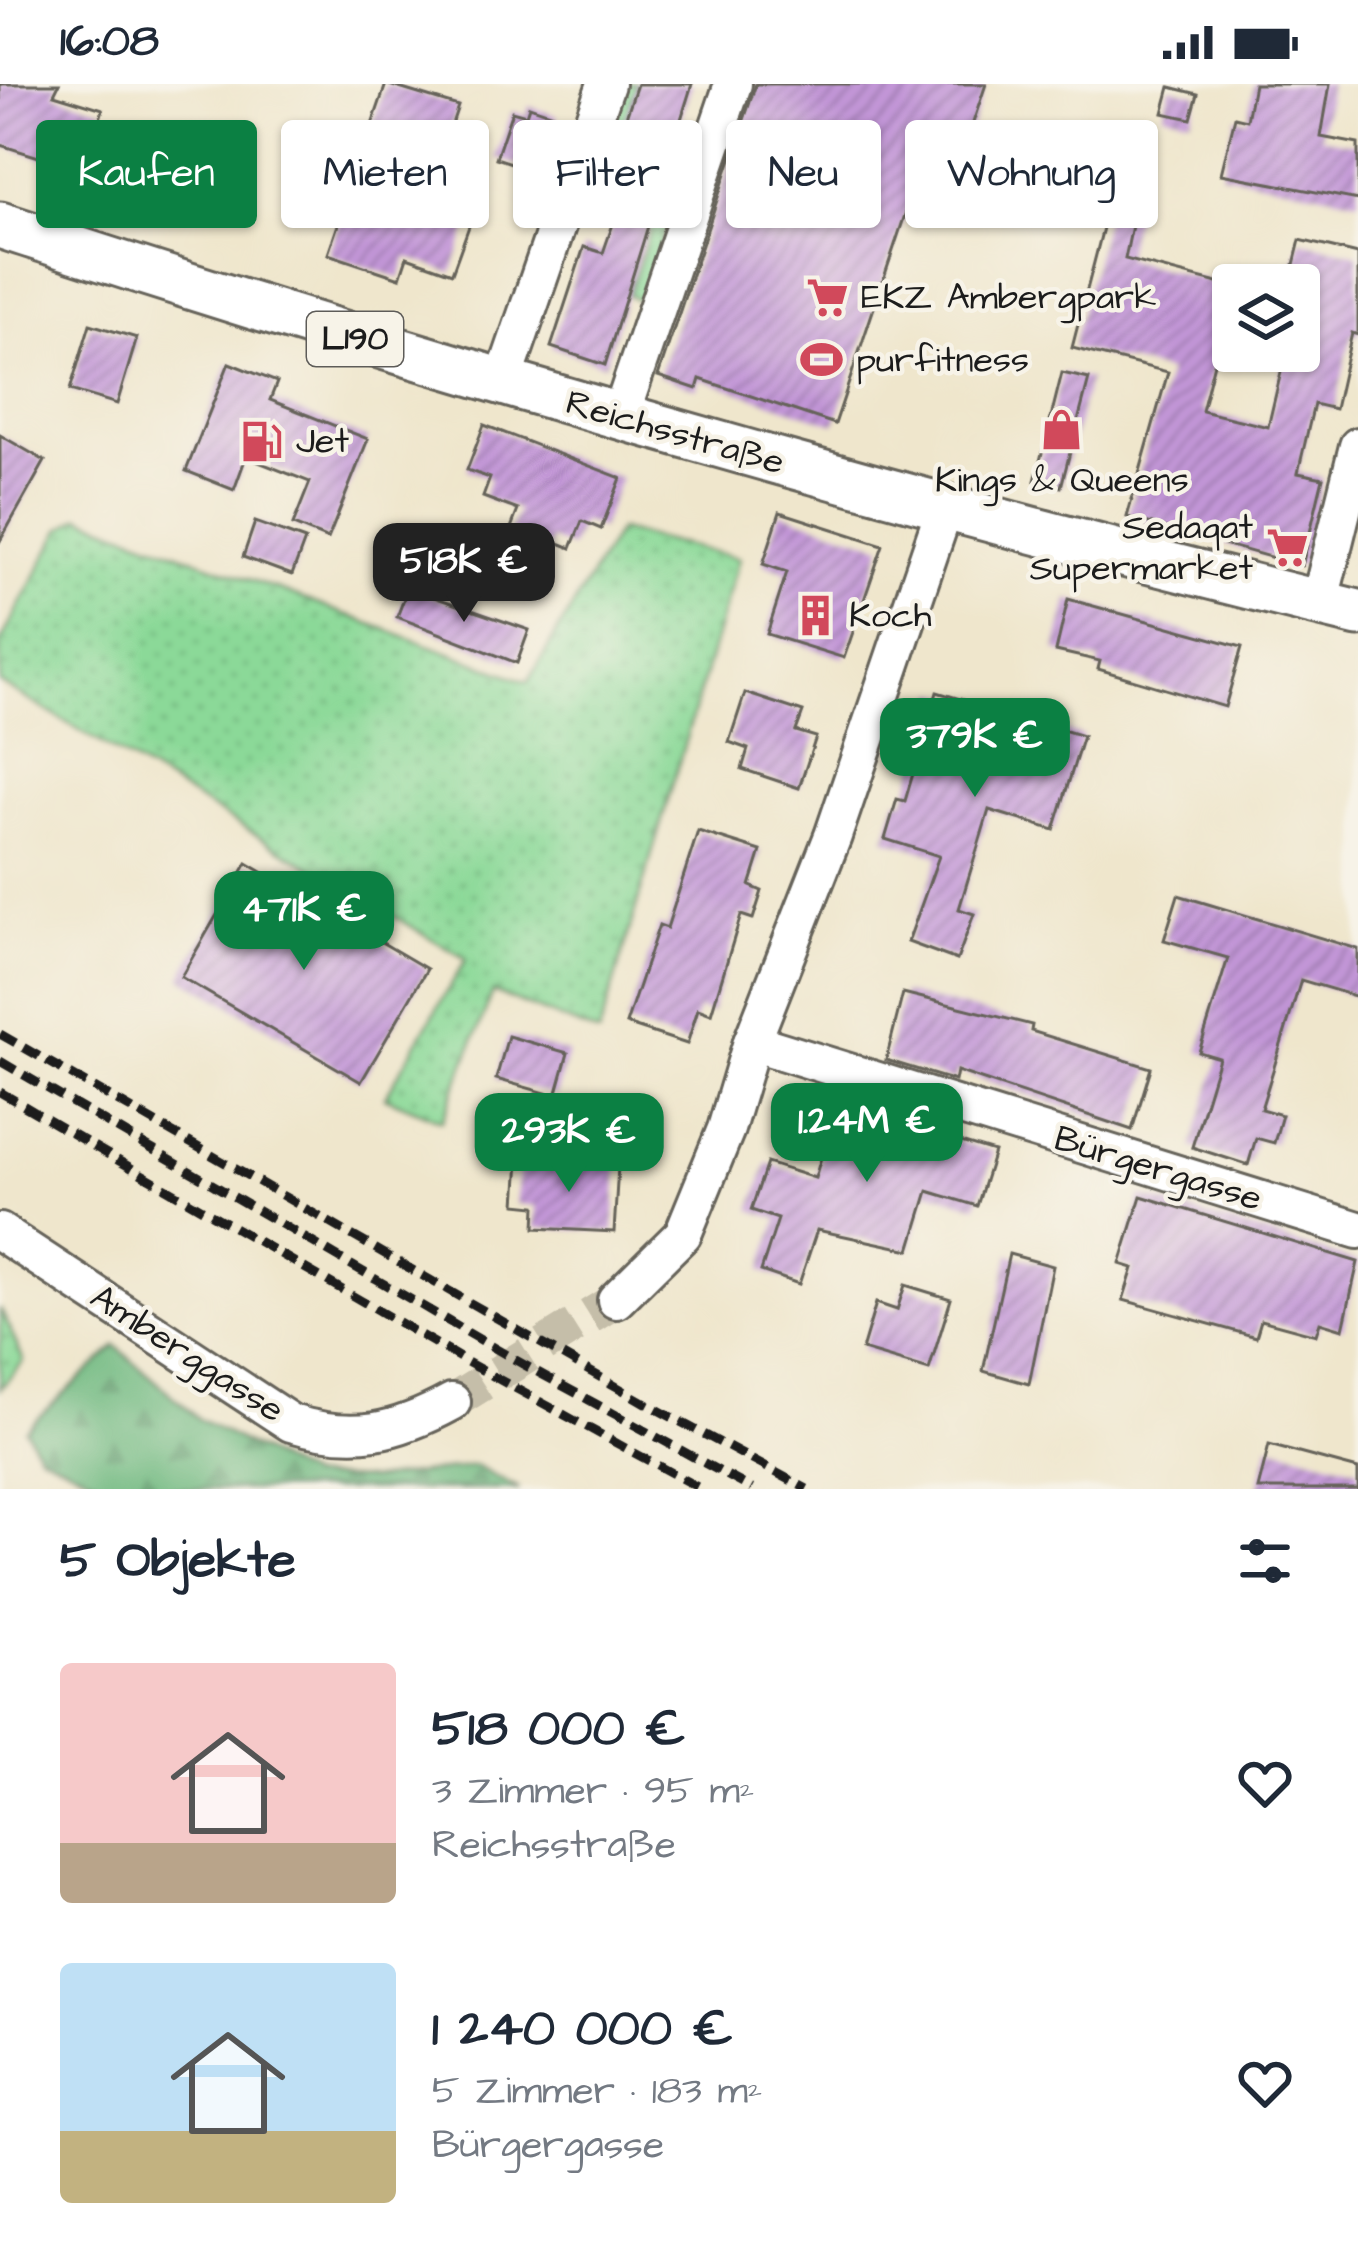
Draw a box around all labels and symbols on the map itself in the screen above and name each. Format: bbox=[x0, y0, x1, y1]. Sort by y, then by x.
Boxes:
place label: EKZ Ambergpark bbox=[861, 272, 1156, 324]
supermarket icon: EKZ Ambergpark bbox=[804, 274, 850, 320]
road number: L190 bbox=[307, 312, 403, 366]
place label: purfitness bbox=[856, 335, 1029, 386]
sports icon: purfitness bbox=[799, 337, 845, 383]
street label: Reichsstraße bbox=[560, 377, 790, 489]
shop icon: Kings & Queens bbox=[1039, 407, 1085, 453]
place label: Jet bbox=[296, 416, 350, 467]
fuel station icon: Jet bbox=[239, 418, 285, 464]
place label: Kings & Queens bbox=[935, 455, 1189, 507]
place label: Sedaqat Supermarket bbox=[1030, 502, 1253, 594]
pin: 518K € bbox=[366, 523, 562, 625]
supermarket icon: Sedaqat Supermarket bbox=[1264, 525, 1310, 571]
place label: Koch bbox=[849, 590, 932, 641]
building icon: Koch bbox=[792, 592, 838, 638]
pin: 379K € bbox=[877, 698, 1073, 800]
pin: 471K € bbox=[206, 871, 402, 973]
pin: 1.24M € bbox=[756, 1083, 978, 1185]
pin: 293K € bbox=[471, 1093, 667, 1195]
street label: Bürgergasse bbox=[1048, 1113, 1268, 1226]
street label: Amberggasse bbox=[80, 1272, 294, 1437]

